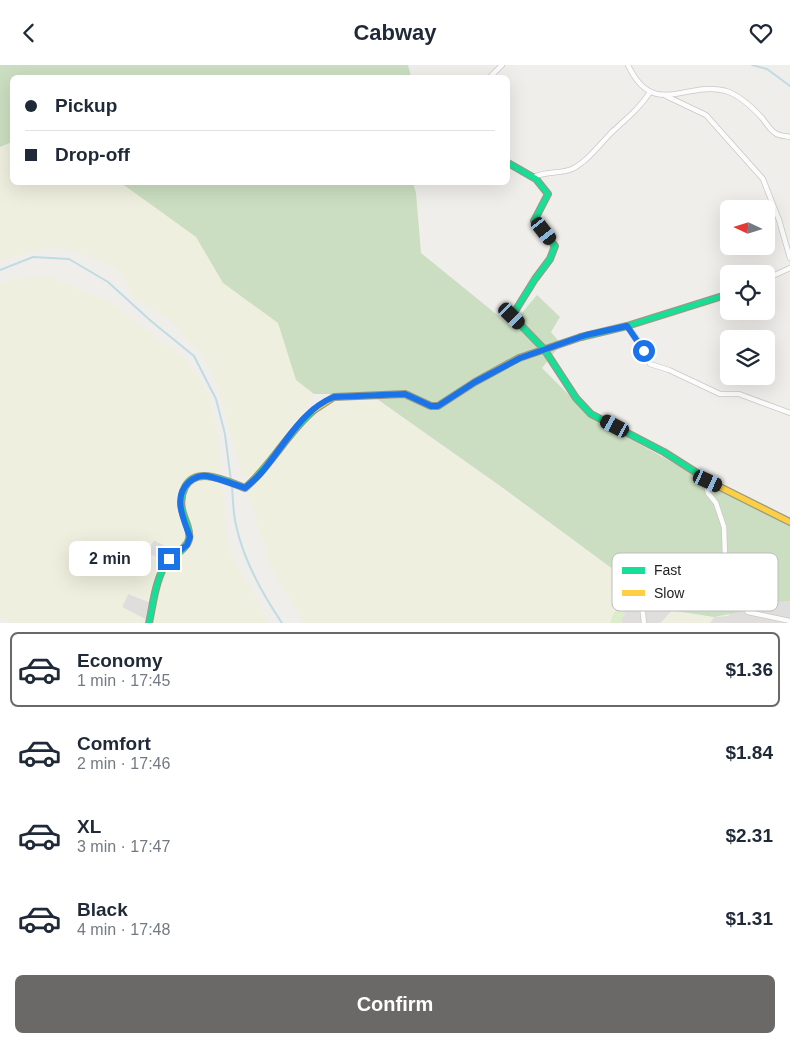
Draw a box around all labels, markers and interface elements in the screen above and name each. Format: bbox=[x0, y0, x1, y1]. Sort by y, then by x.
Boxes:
icon: back bbox=[15, 19, 43, 47]
icon: heart bbox=[747, 19, 775, 47]
text: Cabway bbox=[353, 20, 437, 45]
text: Pickup bbox=[55, 95, 117, 116]
text: Drop-off bbox=[55, 144, 130, 165]
north arrow bbox=[720, 200, 775, 255]
map controls bbox=[720, 200, 775, 385]
car bbox=[528, 215, 559, 247]
button: locate bbox=[720, 265, 775, 320]
car bbox=[496, 300, 527, 332]
button: layers bbox=[720, 330, 775, 385]
route start bbox=[633, 340, 655, 362]
car bbox=[598, 412, 631, 440]
car bbox=[691, 468, 724, 494]
callout: 2 min bbox=[69, 541, 152, 577]
route end bbox=[158, 548, 180, 570]
text: 2 min bbox=[89, 550, 131, 567]
legend bbox=[612, 553, 778, 611]
text: Fast bbox=[654, 562, 681, 578]
text: Slow bbox=[654, 585, 685, 601]
icon: car bbox=[17, 647, 62, 692]
text: Economy bbox=[77, 650, 163, 671]
text: $1.36 bbox=[725, 659, 773, 680]
text: 1 min · 17:45 bbox=[77, 672, 170, 689]
icon: car bbox=[17, 730, 62, 775]
text: Comfort bbox=[77, 733, 151, 754]
text: $1.84 bbox=[725, 742, 773, 763]
text: 2 min · 17:46 bbox=[77, 755, 170, 772]
icon: car bbox=[17, 813, 62, 858]
text: XL bbox=[77, 816, 101, 837]
text: $2.31 bbox=[725, 825, 773, 846]
text: 3 min · 17:47 bbox=[77, 838, 170, 855]
icon: car bbox=[17, 896, 62, 941]
text: Black bbox=[77, 899, 128, 920]
text: $1.31 bbox=[725, 908, 773, 929]
text: 4 min · 17:48 bbox=[77, 921, 170, 938]
button: Confirm bbox=[15, 975, 775, 1033]

